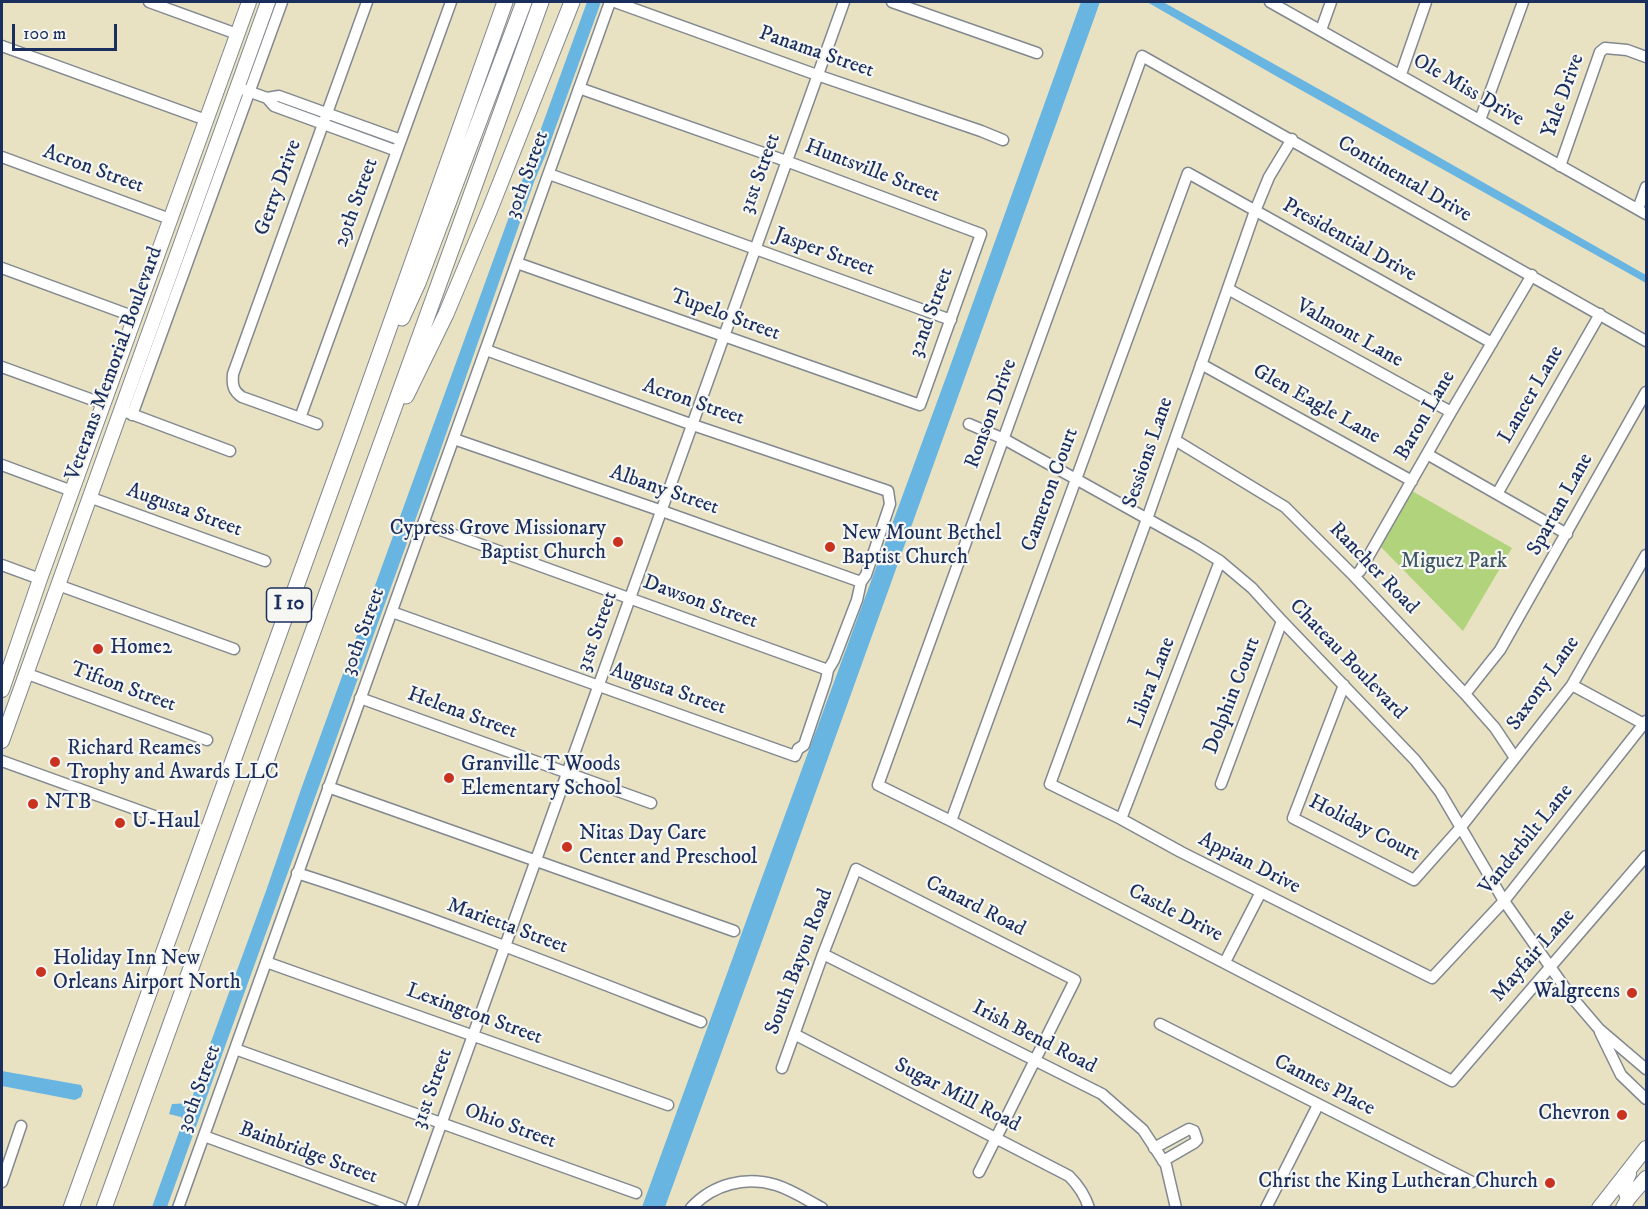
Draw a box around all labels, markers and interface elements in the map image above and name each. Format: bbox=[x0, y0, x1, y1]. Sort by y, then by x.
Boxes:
scale bar bbox=[15, 12, 120, 50]
street label: Panama Street bbox=[755, 22, 877, 84]
text: 100 m bbox=[23, 23, 66, 45]
street label: Ole Miss Drive bbox=[1408, 49, 1528, 133]
street label: Yale Drive bbox=[1537, 51, 1591, 141]
street label: 30th Street bbox=[501, 128, 555, 222]
street label: 31st Street bbox=[735, 130, 787, 218]
street label: Continental Drive bbox=[1332, 131, 1476, 229]
street label: Huntsville Street bbox=[801, 135, 943, 209]
street label: Gerry Drive bbox=[250, 137, 308, 239]
street label: Acron Street bbox=[39, 140, 147, 200]
street label: 29th Street bbox=[329, 155, 385, 251]
street label: Presidential Drive bbox=[1277, 194, 1421, 288]
street label: Jasper Street bbox=[770, 223, 878, 283]
street label: Veterans Memorial Boulevard bbox=[61, 244, 169, 484]
street label: 32nd Street bbox=[904, 265, 960, 361]
street label: Tupelo Street bbox=[667, 285, 783, 347]
street label: Valmont Lane bbox=[1291, 294, 1407, 374]
street label: Lancer Lane bbox=[1494, 342, 1570, 448]
street label: Ronson Drive bbox=[961, 356, 1023, 472]
street label: Glen Eagle Lane bbox=[1248, 360, 1384, 450]
street label: Baron Lane bbox=[1390, 367, 1462, 465]
street label: Acron Street bbox=[639, 374, 747, 432]
street label: Sessions Lane bbox=[1118, 394, 1180, 512]
street label: Cameron Court bbox=[1017, 425, 1085, 555]
street label: Spartan Lane bbox=[1523, 449, 1599, 561]
street label: Albany Street bbox=[606, 461, 722, 521]
street label: Augusta Street bbox=[123, 479, 245, 543]
place label: Cypress Grove Missionary Baptist Church bbox=[390, 517, 606, 567]
street label: Rancher Road bbox=[1323, 518, 1423, 620]
place label: New Mount Bethel Baptist Church bbox=[842, 522, 1001, 572]
marker: Cypress Grove Missionary Baptist Church bbox=[611, 535, 625, 549]
marker: New Mount Bethel Baptist Church bbox=[823, 540, 837, 554]
park label: Miguez Park bbox=[1401, 550, 1507, 576]
street label: Dawson Street bbox=[639, 571, 761, 635]
street label: 30th Street bbox=[337, 585, 391, 679]
road number: I 10 bbox=[266, 588, 312, 622]
street label: 31st Street bbox=[572, 588, 624, 676]
street label: Chateau Boulevard bbox=[1283, 594, 1411, 726]
street label: Saxony Lane bbox=[1502, 632, 1586, 736]
street label: Libra Lane bbox=[1124, 634, 1182, 732]
street label: Dolphin Court bbox=[1199, 634, 1267, 758]
place label: Home2 bbox=[110, 636, 172, 662]
marker: Home2 bbox=[91, 642, 105, 656]
street label: Tifton Street bbox=[67, 657, 179, 719]
street label: Augusta Street bbox=[607, 658, 729, 722]
street label: Helena Street bbox=[404, 682, 520, 746]
place label: Richard Reames Trophy and Awards LLC bbox=[67, 737, 279, 787]
place label: Granville T Woods Elementary School bbox=[461, 753, 622, 803]
marker: Richard Reames Trophy and Awards LLC bbox=[48, 755, 62, 769]
marker: Granville T Woods Elementary School bbox=[442, 771, 456, 785]
street label: Vanderbilt Lane bbox=[1475, 780, 1579, 900]
street label: Holiday Court bbox=[1304, 790, 1424, 868]
place label: NTB bbox=[45, 791, 91, 817]
marker: NTB bbox=[26, 797, 40, 811]
place label: U-Haul bbox=[132, 810, 200, 836]
marker: U-Haul bbox=[113, 816, 127, 830]
place label: Nitas Day Care Center and Preschool bbox=[579, 822, 757, 872]
street label: Appian Drive bbox=[1194, 828, 1304, 900]
marker: Nitas Day Care Center and Preschool bbox=[560, 840, 574, 854]
street label: Canard Road bbox=[921, 871, 1029, 943]
street label: Castle Drive bbox=[1123, 879, 1227, 949]
street label: South Bayou Road bbox=[761, 886, 839, 1038]
street label: Marietta Street bbox=[443, 894, 571, 960]
street label: Mayfair Lane bbox=[1487, 904, 1581, 1008]
place label: Holiday Inn New Orleans Airport North bbox=[53, 947, 241, 997]
marker: Holiday Inn New Orleans Airport North bbox=[34, 965, 48, 979]
street label: Lexington Street bbox=[403, 979, 545, 1051]
place label: Walgreens bbox=[1533, 980, 1620, 1006]
marker: Walgreens bbox=[1625, 986, 1639, 1000]
street label: Irish Bend Road bbox=[968, 996, 1100, 1080]
street label: 30th Street bbox=[173, 1042, 227, 1136]
street label: 31st Street bbox=[407, 1045, 459, 1133]
street label: Cannes Place bbox=[1269, 1050, 1379, 1122]
street label: Sugar Mill Road bbox=[890, 1053, 1024, 1139]
street label: Ohio Street bbox=[461, 1099, 559, 1155]
place label: Chevron bbox=[1538, 1102, 1610, 1128]
marker: Chevron bbox=[1615, 1108, 1629, 1122]
street label: Bainbridge Street bbox=[235, 1117, 381, 1191]
place label: Christ the King Lutheran Church bbox=[1258, 1170, 1538, 1196]
marker: Christ the King Lutheran Church bbox=[1543, 1176, 1557, 1190]

